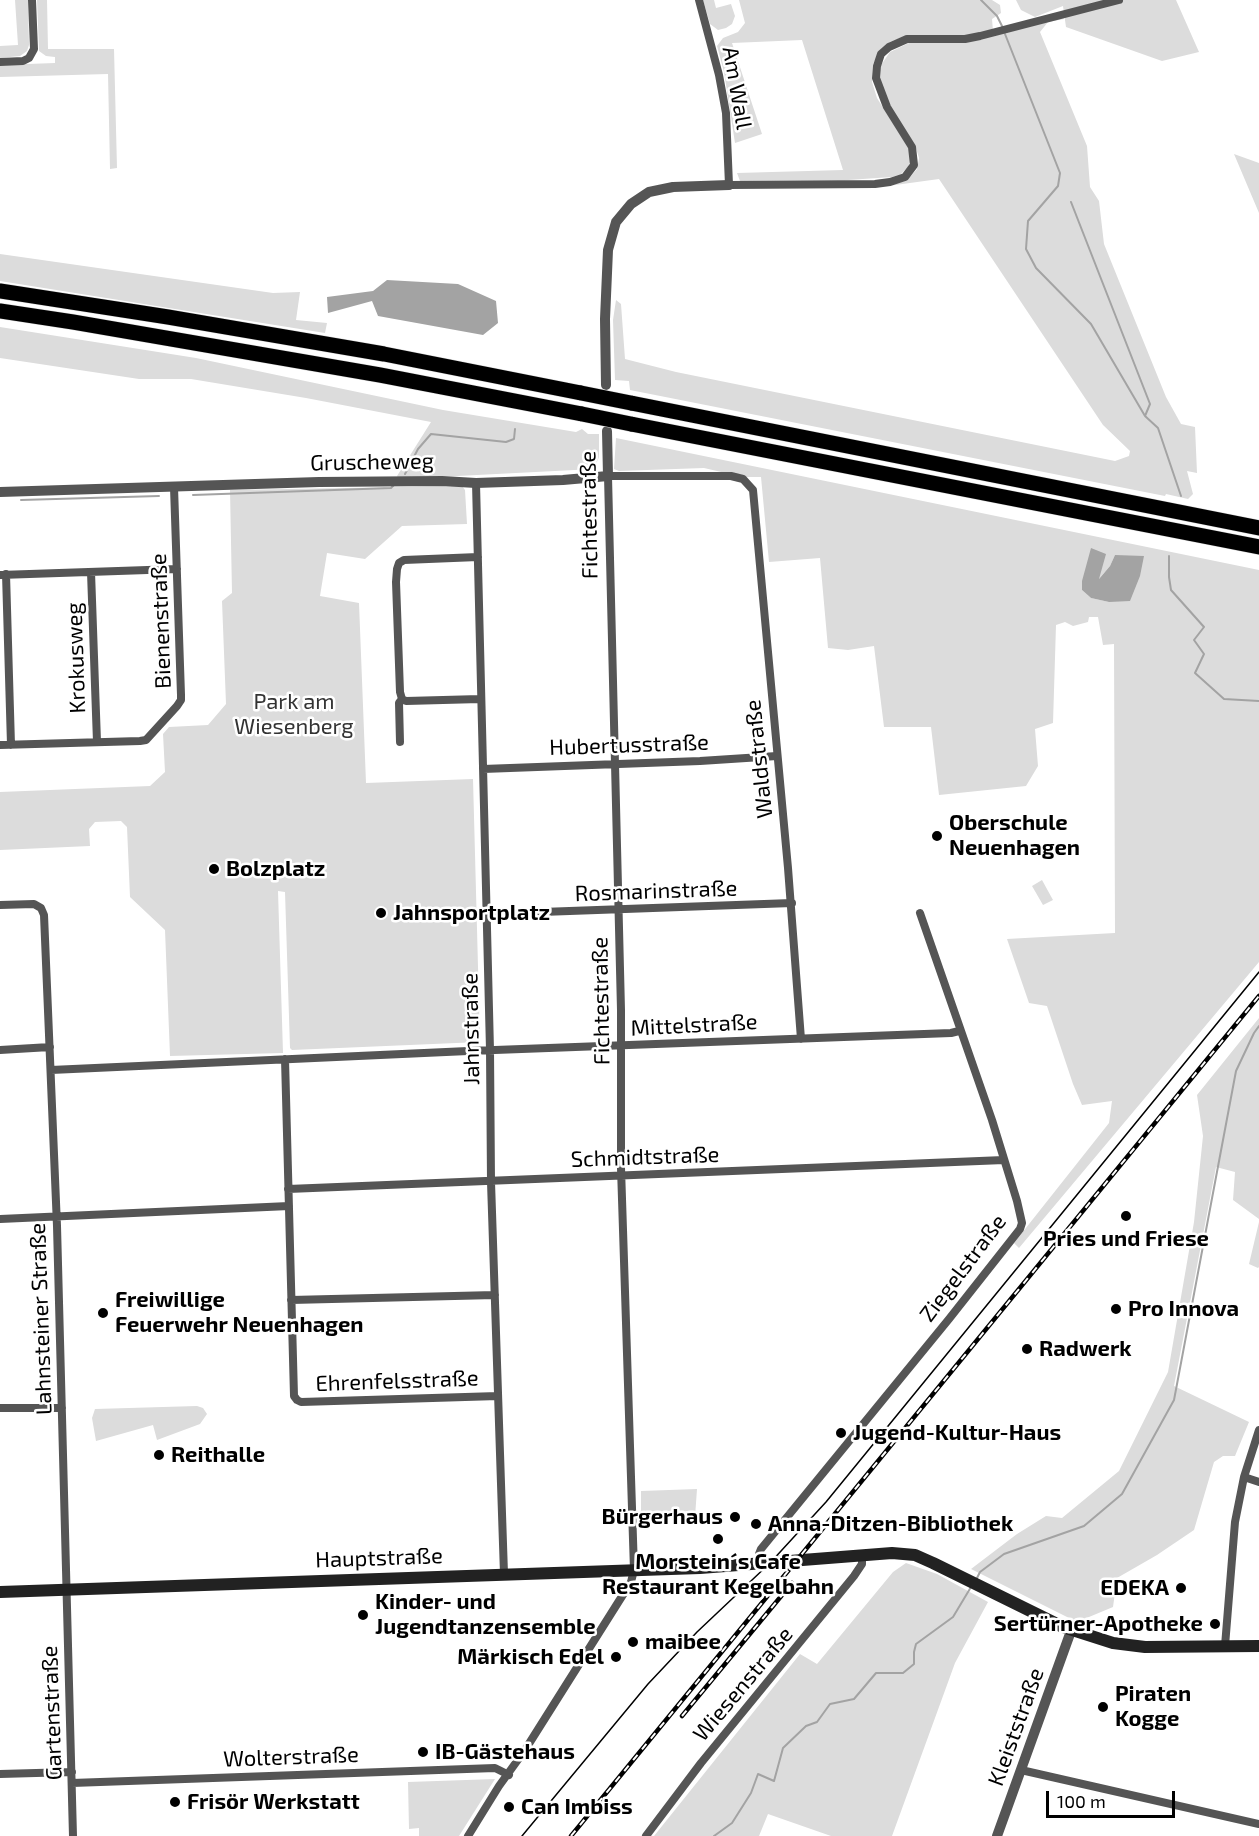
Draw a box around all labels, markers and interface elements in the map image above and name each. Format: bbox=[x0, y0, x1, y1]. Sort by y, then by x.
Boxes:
street label: Am Wall bbox=[717, 45, 757, 131]
street label: Gruscheweg bbox=[310, 448, 434, 476]
street label: Fichtestraße bbox=[575, 451, 603, 579]
street label: Bienenstraße bbox=[145, 553, 177, 689]
street label: Krokusweg bbox=[61, 602, 91, 714]
park label: Park am Wiesenberg bbox=[234, 689, 354, 740]
street label: Waldstraße bbox=[740, 698, 778, 820]
street label: Hubertusstraße bbox=[549, 729, 709, 761]
place label: Oberschule Neuenhagen bbox=[949, 810, 1080, 861]
marker: Oberschule Neuenhagen bbox=[930, 829, 944, 843]
place label: Bolzplatz bbox=[226, 856, 325, 882]
marker: Bolzplatz bbox=[207, 862, 221, 876]
street label: Rosmarinstraße bbox=[574, 875, 738, 907]
place label: Jahnsportplatz bbox=[393, 900, 550, 926]
marker: Jahnsportplatz bbox=[374, 906, 388, 920]
street label: Fichtestraße bbox=[587, 937, 615, 1065]
street label: Jahnstraße bbox=[457, 973, 485, 1085]
street label: Mittelstraße bbox=[630, 1008, 758, 1042]
street label: Schmidtstraße bbox=[570, 1141, 720, 1173]
street label: Ziegelstraße bbox=[914, 1209, 1012, 1327]
marker: Pries und Friese bbox=[1119, 1209, 1133, 1223]
street label: Lahnsteiner Straße bbox=[24, 1222, 58, 1416]
place label: Pries und Friese bbox=[1043, 1226, 1209, 1252]
place label: Freiwillige Feuerwehr Neuenhagen bbox=[115, 1287, 364, 1338]
place label: Pro Innova bbox=[1128, 1296, 1239, 1322]
marker: Pro Innova bbox=[1109, 1302, 1123, 1316]
marker: Freiwillige Feuerwehr Neuenhagen bbox=[96, 1306, 110, 1320]
place label: Radwerk bbox=[1039, 1336, 1132, 1362]
marker: Radwerk bbox=[1020, 1342, 1034, 1356]
street label: Ehrenfelsstraße bbox=[315, 1365, 479, 1397]
place label: Jugend-Kultur-Haus bbox=[853, 1420, 1061, 1446]
marker: Jugend-Kultur-Haus bbox=[834, 1426, 848, 1440]
place label: Reithalle bbox=[171, 1442, 265, 1468]
marker: Reithalle bbox=[152, 1448, 166, 1462]
place label: Bürgerhaus bbox=[602, 1504, 723, 1530]
marker: Bürgerhaus bbox=[728, 1510, 742, 1524]
place label: Anna-Ditzen-Bibliothek bbox=[768, 1511, 1013, 1537]
marker: Anna-Ditzen-Bibliothek bbox=[749, 1517, 763, 1531]
marker: Morstein´s Cafe Restaurant Kegelbahn bbox=[711, 1532, 725, 1546]
street label: Hauptstraße bbox=[315, 1543, 443, 1573]
place label: Morstein´s Cafe Restaurant Kegelbahn bbox=[602, 1549, 834, 1600]
place label: EDEKA bbox=[1100, 1575, 1169, 1601]
marker: EDEKA bbox=[1174, 1581, 1188, 1595]
place label: Kinder- und Jugendtanzensemble bbox=[375, 1589, 596, 1640]
marker: Kinder- und Jugendtanzensemble bbox=[356, 1608, 370, 1622]
place label: Sertürner-Apotheke bbox=[994, 1611, 1203, 1637]
marker: Sertürner-Apotheke bbox=[1208, 1617, 1222, 1631]
street label: Wiesenstraße bbox=[688, 1622, 798, 1746]
place label: maibee bbox=[645, 1629, 721, 1655]
marker: maibee bbox=[626, 1635, 640, 1649]
place label: Märkisch Edel bbox=[457, 1644, 604, 1670]
street label: Gartenstraße bbox=[36, 1645, 68, 1781]
marker: Märkisch Edel bbox=[609, 1650, 623, 1664]
street label: Kleiststraße bbox=[982, 1664, 1050, 1790]
place label: Piraten Kogge bbox=[1115, 1681, 1191, 1732]
marker: Piraten Kogge bbox=[1096, 1700, 1110, 1714]
place label: IB-Gästehaus bbox=[435, 1739, 575, 1765]
street label: Wolterstraße bbox=[223, 1741, 359, 1773]
marker: IB-Gästehaus bbox=[416, 1745, 430, 1759]
scale bar bbox=[1049, 1779, 1178, 1817]
place label: Frisör Werkstatt bbox=[187, 1789, 360, 1815]
text: 100 m bbox=[1057, 1790, 1106, 1812]
place label: Can Imbiss bbox=[521, 1794, 633, 1820]
marker: Frisör Werkstatt bbox=[168, 1795, 182, 1809]
marker: Can Imbiss bbox=[502, 1800, 516, 1814]

